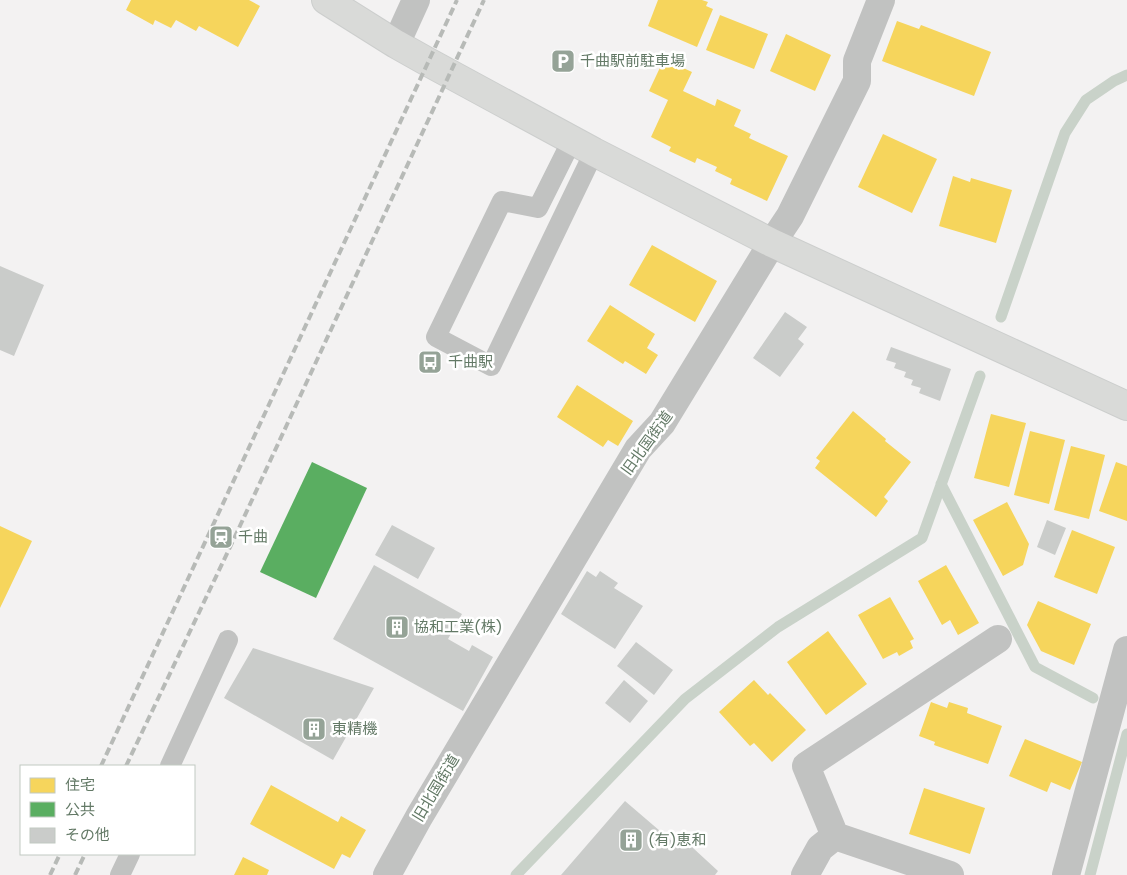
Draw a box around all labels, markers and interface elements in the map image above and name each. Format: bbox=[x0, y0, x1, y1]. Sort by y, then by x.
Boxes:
parking icon: 千曲駅前駐車場 bbox=[550, 48, 576, 74]
place label: 千曲駅前駐車場 bbox=[580, 50, 685, 71]
bus stop icon: 千曲駅 bbox=[417, 349, 443, 375]
place label: 千曲駅 bbox=[448, 351, 493, 372]
street label: 旧北国街道 bbox=[616, 406, 677, 479]
station icon: 千曲 bbox=[208, 524, 234, 550]
place label: 千曲 bbox=[238, 526, 268, 547]
building icon: 協和工業(株) bbox=[384, 614, 410, 640]
place label: 協和工業(株) bbox=[414, 616, 503, 637]
building icon: 東精機 bbox=[301, 716, 327, 742]
place label: 東精機 bbox=[332, 718, 377, 739]
street label: 旧北国街道 bbox=[407, 750, 464, 825]
legend bbox=[20, 765, 195, 855]
text: 住宅 bbox=[65, 774, 95, 795]
text: 公共 bbox=[65, 799, 95, 820]
text: その他 bbox=[65, 824, 110, 845]
building icon: (有)恵和 bbox=[618, 827, 644, 853]
place label: (有)恵和 bbox=[648, 829, 707, 850]

